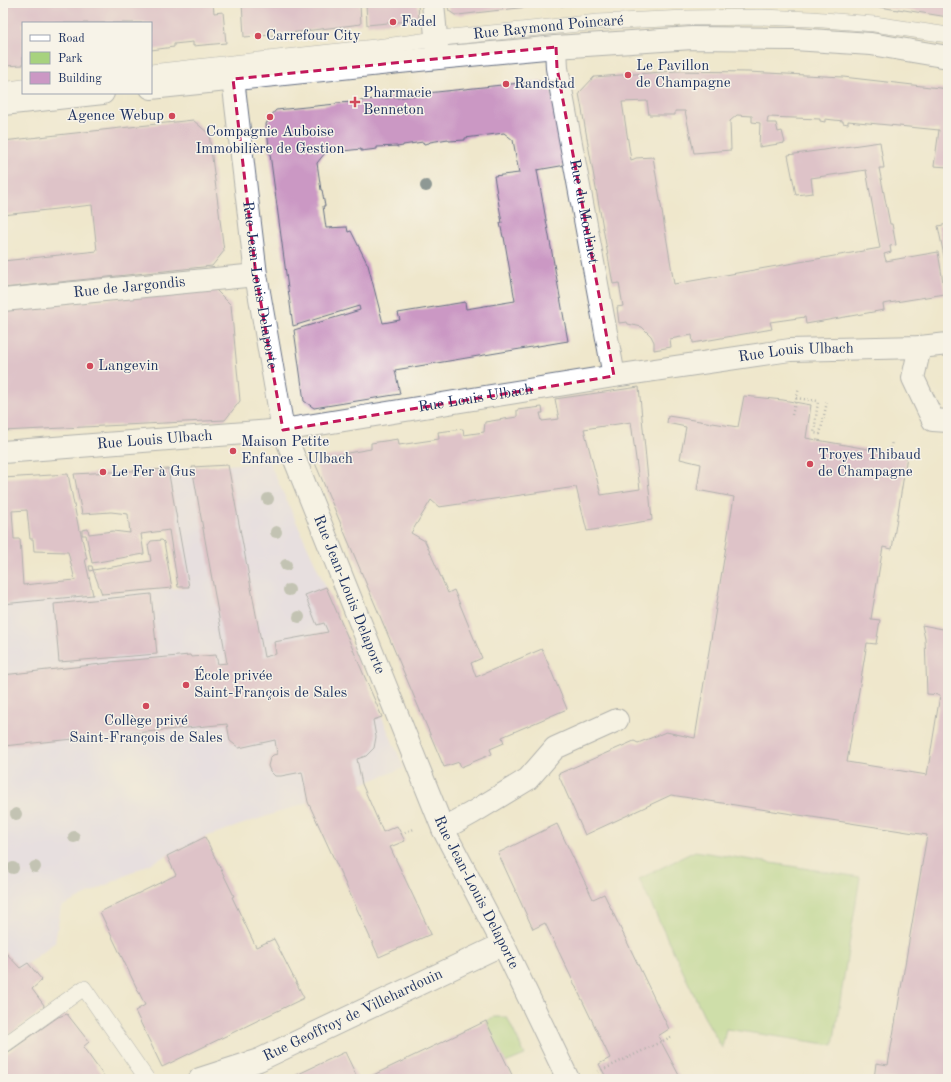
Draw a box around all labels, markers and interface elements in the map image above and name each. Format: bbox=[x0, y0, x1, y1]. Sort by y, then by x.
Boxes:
street label: Rue Raymond Poincaré bbox=[472, 13, 624, 42]
place label: Fadel bbox=[401, 15, 436, 30]
marker: Fadel bbox=[388, 17, 398, 27]
legend bbox=[22, 22, 152, 94]
place label: Carrefour City bbox=[266, 29, 361, 44]
marker: Carrefour City bbox=[253, 31, 263, 41]
text: Road bbox=[58, 33, 85, 45]
text: Park bbox=[58, 53, 83, 65]
place label: Le Pavillon de Champagne bbox=[636, 59, 731, 91]
marker: Le Pavillon de Champagne bbox=[623, 70, 633, 80]
text: Building bbox=[58, 73, 102, 85]
place label: Randstad bbox=[514, 77, 575, 92]
marker: Randstad bbox=[501, 79, 511, 89]
place label: Pharmacie Benneton bbox=[363, 86, 432, 118]
marker: Pharmacie Benneton bbox=[350, 97, 360, 107]
place label: Agence Webup bbox=[67, 109, 164, 124]
marker: Agence Webup bbox=[167, 111, 177, 121]
marker: Compagnie Auboise Immobilière de Gestion bbox=[265, 112, 275, 122]
place label: Compagnie Auboise Immobilière de Gestion bbox=[195, 125, 345, 157]
street label: Rue du Moulinet bbox=[567, 158, 601, 265]
street label: Rue Jean-Louis Delaporte bbox=[240, 200, 280, 371]
street label: Rue de Jargondis bbox=[73, 275, 186, 301]
street label: Rue Louis Ulbach bbox=[737, 341, 854, 365]
place label: Langevin bbox=[98, 359, 159, 374]
marker: Langevin bbox=[85, 361, 95, 371]
street label: Rue Louis Ulbach bbox=[417, 382, 534, 415]
street label: Rue Louis Ulbach bbox=[96, 428, 213, 452]
place label: Maison Petite Enfance - Ulbach bbox=[241, 435, 353, 467]
marker: Maison Petite Enfance - Ulbach bbox=[228, 446, 238, 456]
place label: Troyes Thibaud de Champagne bbox=[818, 448, 921, 480]
marker: Troyes Thibaud de Champagne bbox=[805, 459, 815, 469]
place label: Le Fer à Gus bbox=[111, 465, 195, 480]
marker: Le Fer à Gus bbox=[98, 467, 108, 477]
street label: Rue Jean-Louis Delaporte bbox=[310, 513, 388, 676]
place label: École privée Saint-François de Sales bbox=[194, 666, 347, 701]
marker: École privée Saint-François de Sales bbox=[181, 680, 191, 690]
marker: Collège privé Saint-François de Sales bbox=[141, 701, 151, 711]
place label: Collège privé Saint-François de Sales bbox=[69, 714, 223, 746]
street label: Rue Jean-Louis Delaporte bbox=[431, 814, 521, 971]
street label: Rue Geoffroy de Villehardouin bbox=[261, 966, 445, 1064]

